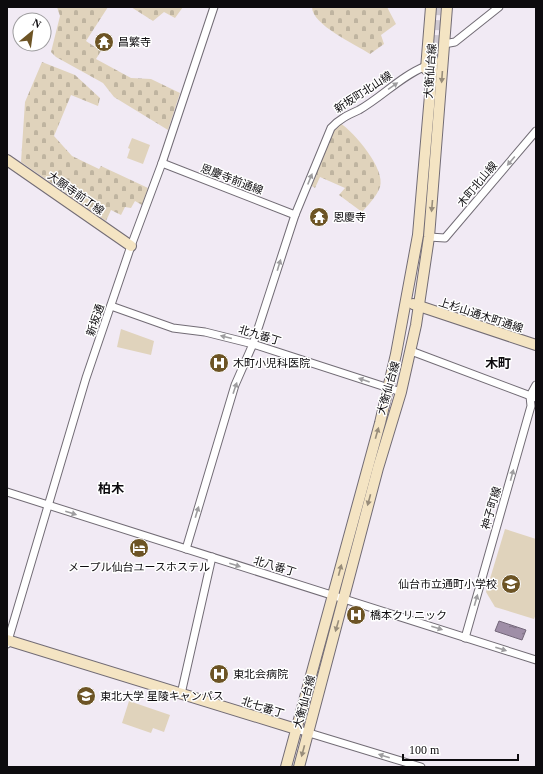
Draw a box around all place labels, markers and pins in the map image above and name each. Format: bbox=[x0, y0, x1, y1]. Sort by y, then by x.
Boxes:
temple icon: 昌繁寺 bbox=[93, 31, 115, 53]
place label: 昌繁寺 bbox=[118, 36, 151, 48]
temple icon: 恩慶寺 bbox=[308, 206, 330, 228]
place label: 恩慶寺 bbox=[333, 211, 366, 223]
hospital icon: 木町小児科医院 bbox=[208, 352, 230, 374]
place label: 木町小児科医院 bbox=[233, 357, 310, 369]
hotel icon: メープル仙台ユースホステル bbox=[128, 537, 150, 559]
place label: メープル仙台ユースホステル bbox=[68, 561, 210, 573]
school or university icon: 仙台市立通町小学校 bbox=[500, 573, 522, 595]
place label: 仙台市立通町小学校 bbox=[398, 578, 497, 590]
hospital icon: 橋本クリニック bbox=[345, 604, 367, 626]
place label: 橋本クリニック bbox=[370, 609, 447, 621]
hospital icon: 東北会病院 bbox=[208, 663, 230, 685]
place label: 東北会病院 bbox=[233, 668, 288, 680]
school or university icon: 東北大学 星陵キャンパス bbox=[75, 685, 97, 707]
place label: 東北大学 星陵キャンパス bbox=[100, 690, 224, 702]

